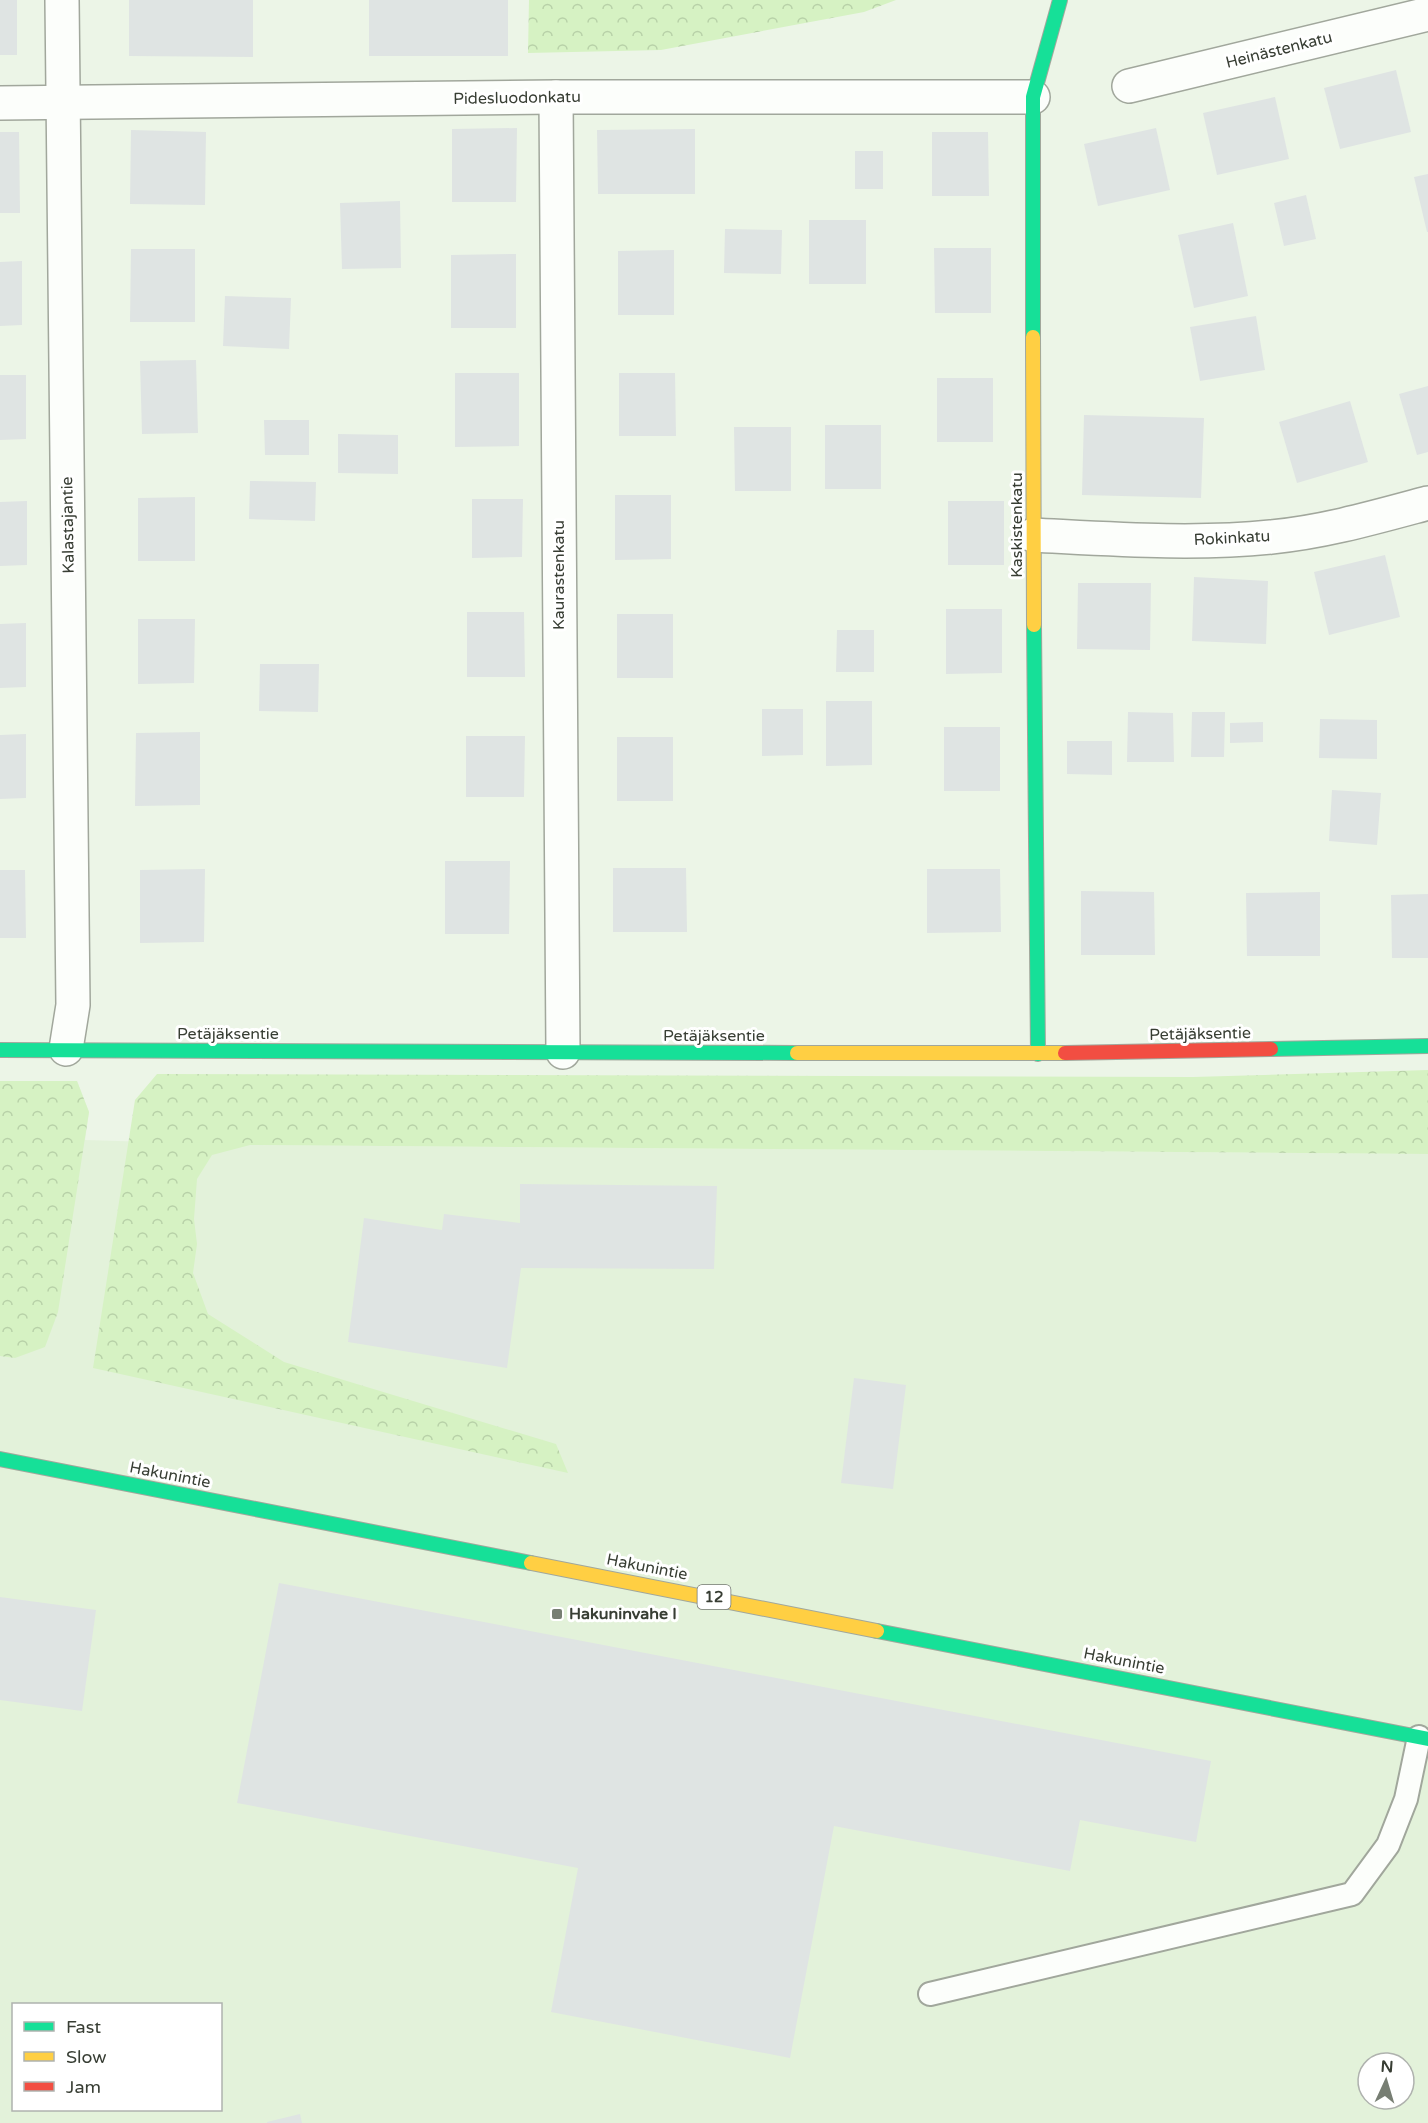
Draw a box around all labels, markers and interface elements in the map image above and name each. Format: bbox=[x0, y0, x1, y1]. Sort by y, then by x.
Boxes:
street label: Heinästenkatu bbox=[1224, 27, 1334, 73]
street label: Pidesluodonkatu bbox=[453, 87, 581, 109]
street label: Kaskistenkatu bbox=[1007, 472, 1027, 578]
street label: Kalastajantie bbox=[57, 476, 79, 574]
street label: Kaurastenkatu bbox=[549, 520, 569, 630]
street label: Rokinkatu bbox=[1193, 526, 1271, 550]
street label: Petäjäksentie bbox=[1149, 1023, 1251, 1045]
street label: Petäjäksentie bbox=[177, 1024, 279, 1044]
street label: Petäjäksentie bbox=[663, 1026, 765, 1046]
street label: Hakunintie bbox=[128, 1457, 212, 1493]
street label: Hakunintie bbox=[605, 1549, 689, 1585]
road number: 12 bbox=[698, 1585, 730, 1609]
place label: Hakuninvahe I bbox=[569, 1604, 677, 1624]
marker: Hakuninvahe I bbox=[550, 1607, 564, 1621]
street label: Hakunintie bbox=[1082, 1643, 1166, 1679]
legend bbox=[12, 2003, 222, 2111]
text: Fast bbox=[66, 2016, 101, 2038]
text: Slow bbox=[66, 2046, 107, 2068]
north arrow bbox=[1356, 2051, 1416, 2111]
text: N bbox=[1380, 2057, 1394, 2077]
text: Jam bbox=[66, 2076, 101, 2098]

